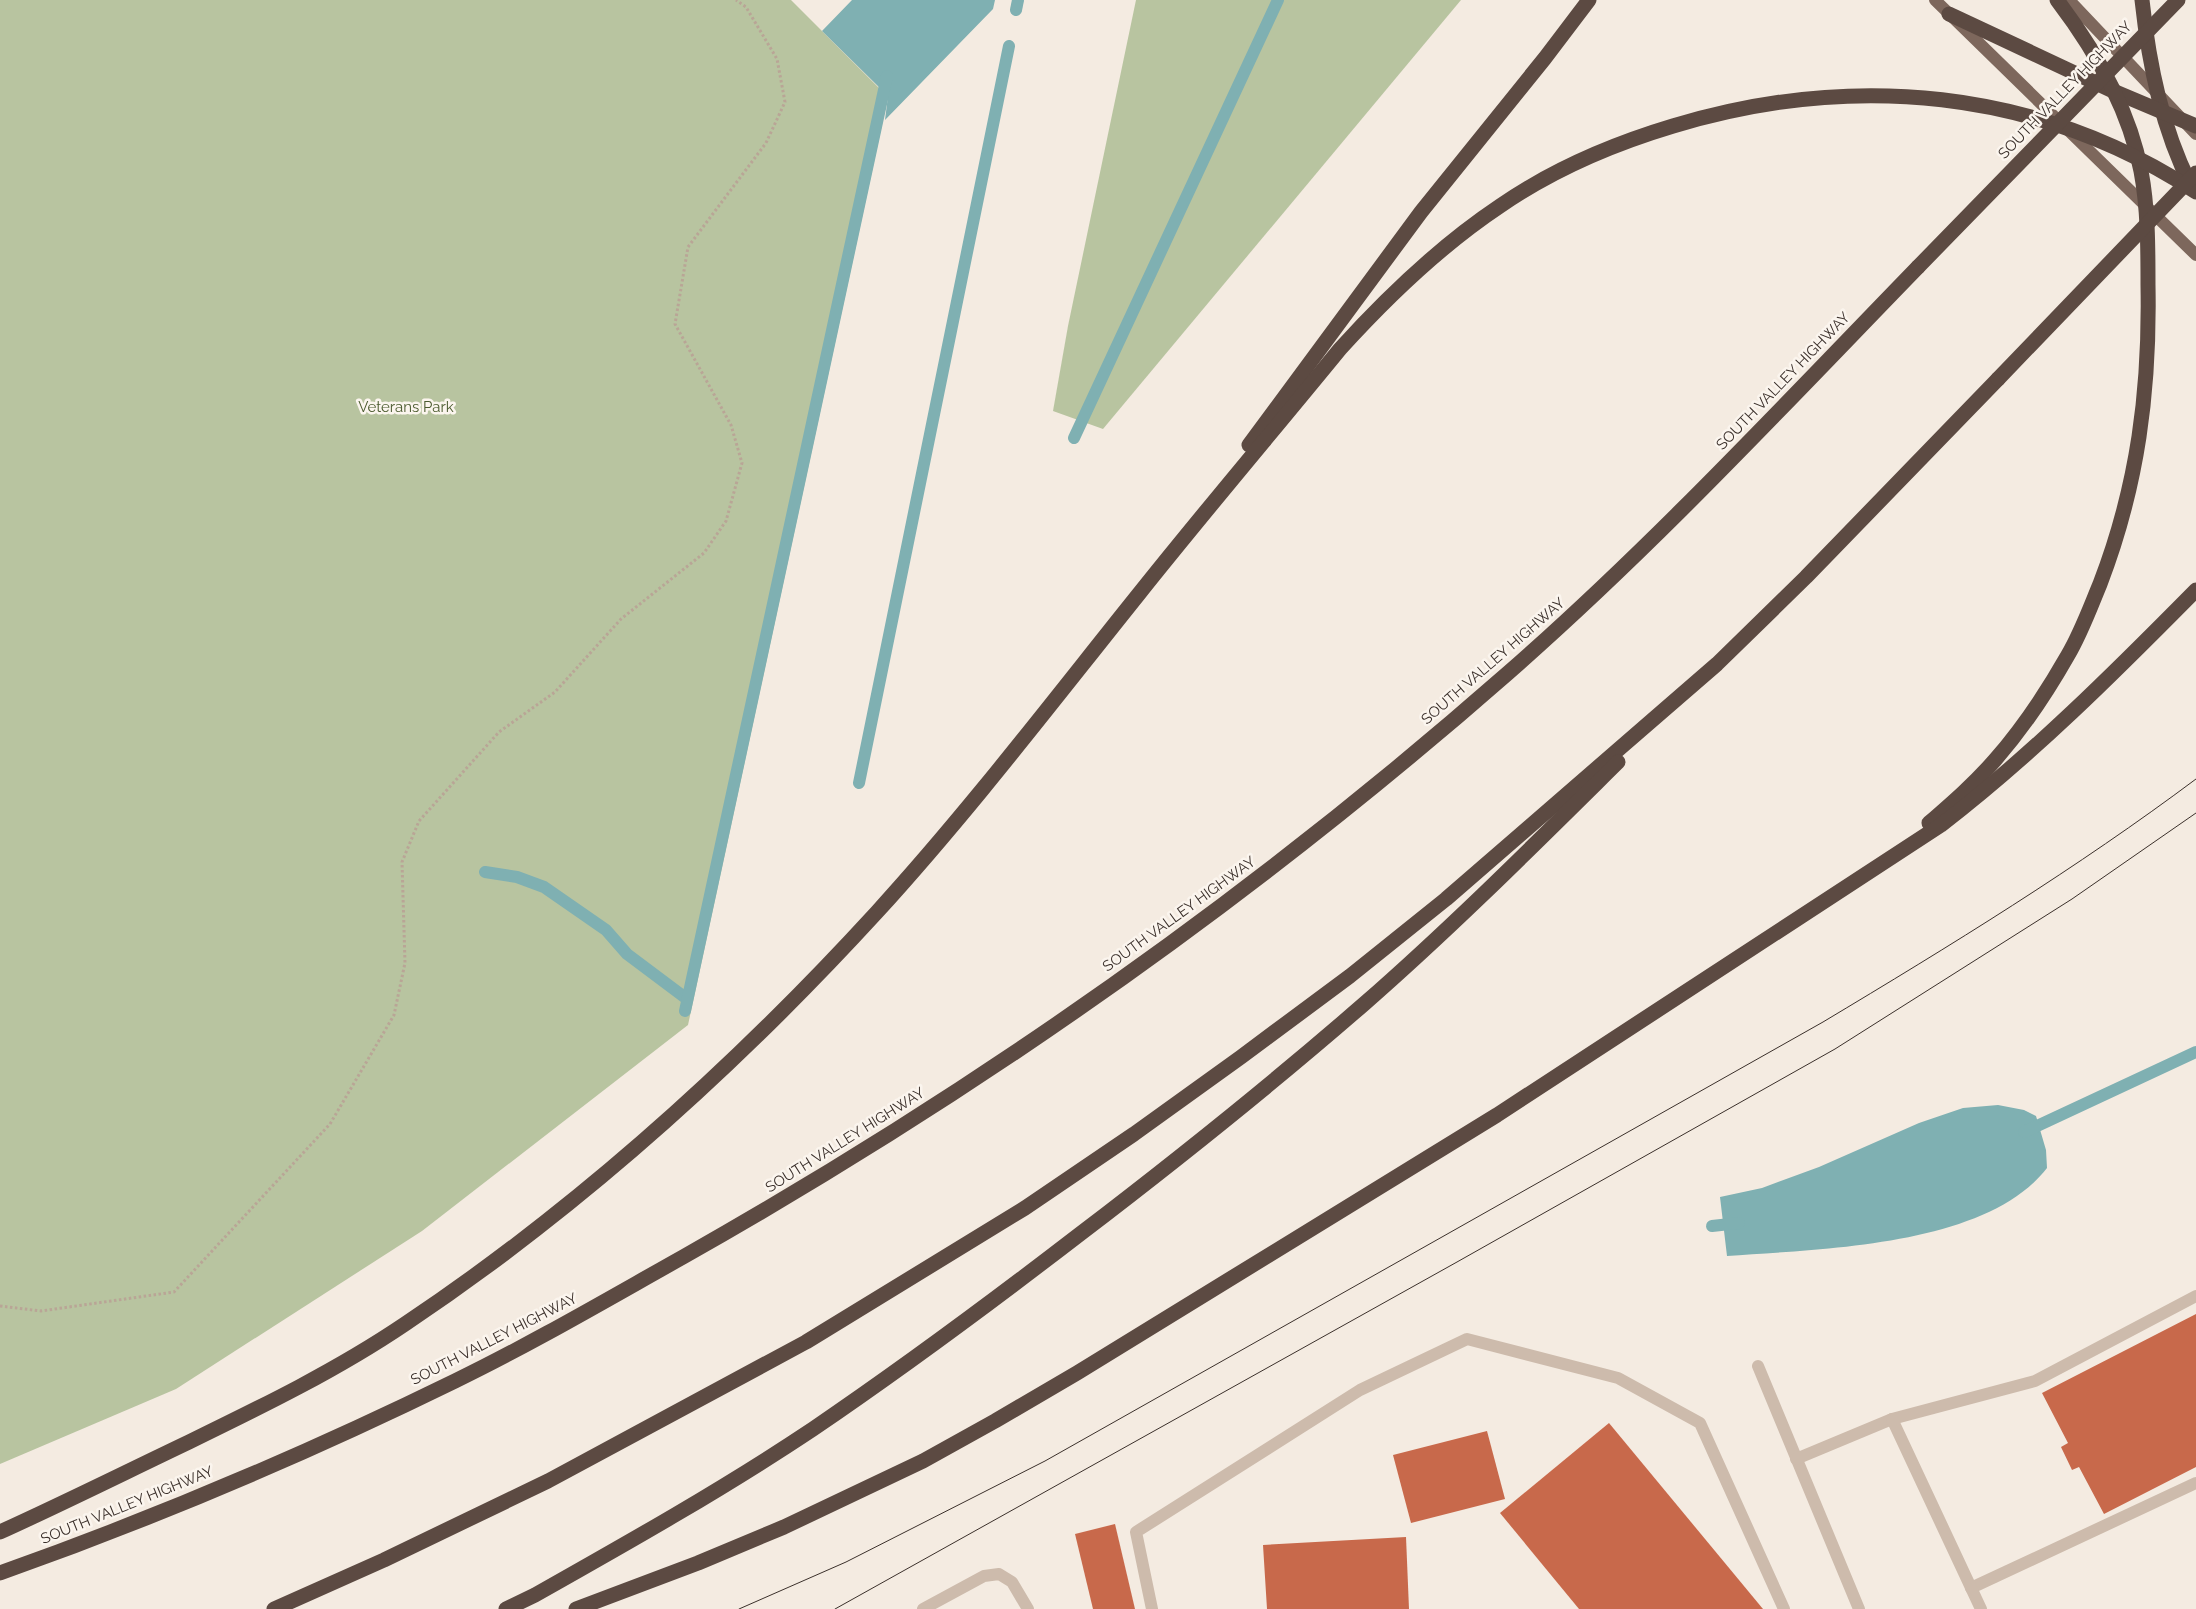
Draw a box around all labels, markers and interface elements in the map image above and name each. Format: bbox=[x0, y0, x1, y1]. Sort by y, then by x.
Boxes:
street label: SOUTH VALLEY HIGHWAY bbox=[1994, 17, 2136, 163]
street label: SOUTH VALLEY HIGHWAY bbox=[1712, 308, 1854, 454]
park label: Veterans Park bbox=[358, 398, 454, 416]
street label: SOUTH VALLEY HIGHWAY bbox=[1417, 594, 1569, 728]
street label: SOUTH VALLEY HIGHWAY bbox=[1099, 852, 1259, 975]
street label: SOUTH VALLEY HIGHWAY bbox=[762, 1083, 928, 1197]
street label: SOUTH VALLEY HIGHWAY bbox=[408, 1289, 580, 1389]
street label: SOUTH VALLEY HIGHWAY bbox=[38, 1462, 216, 1548]

